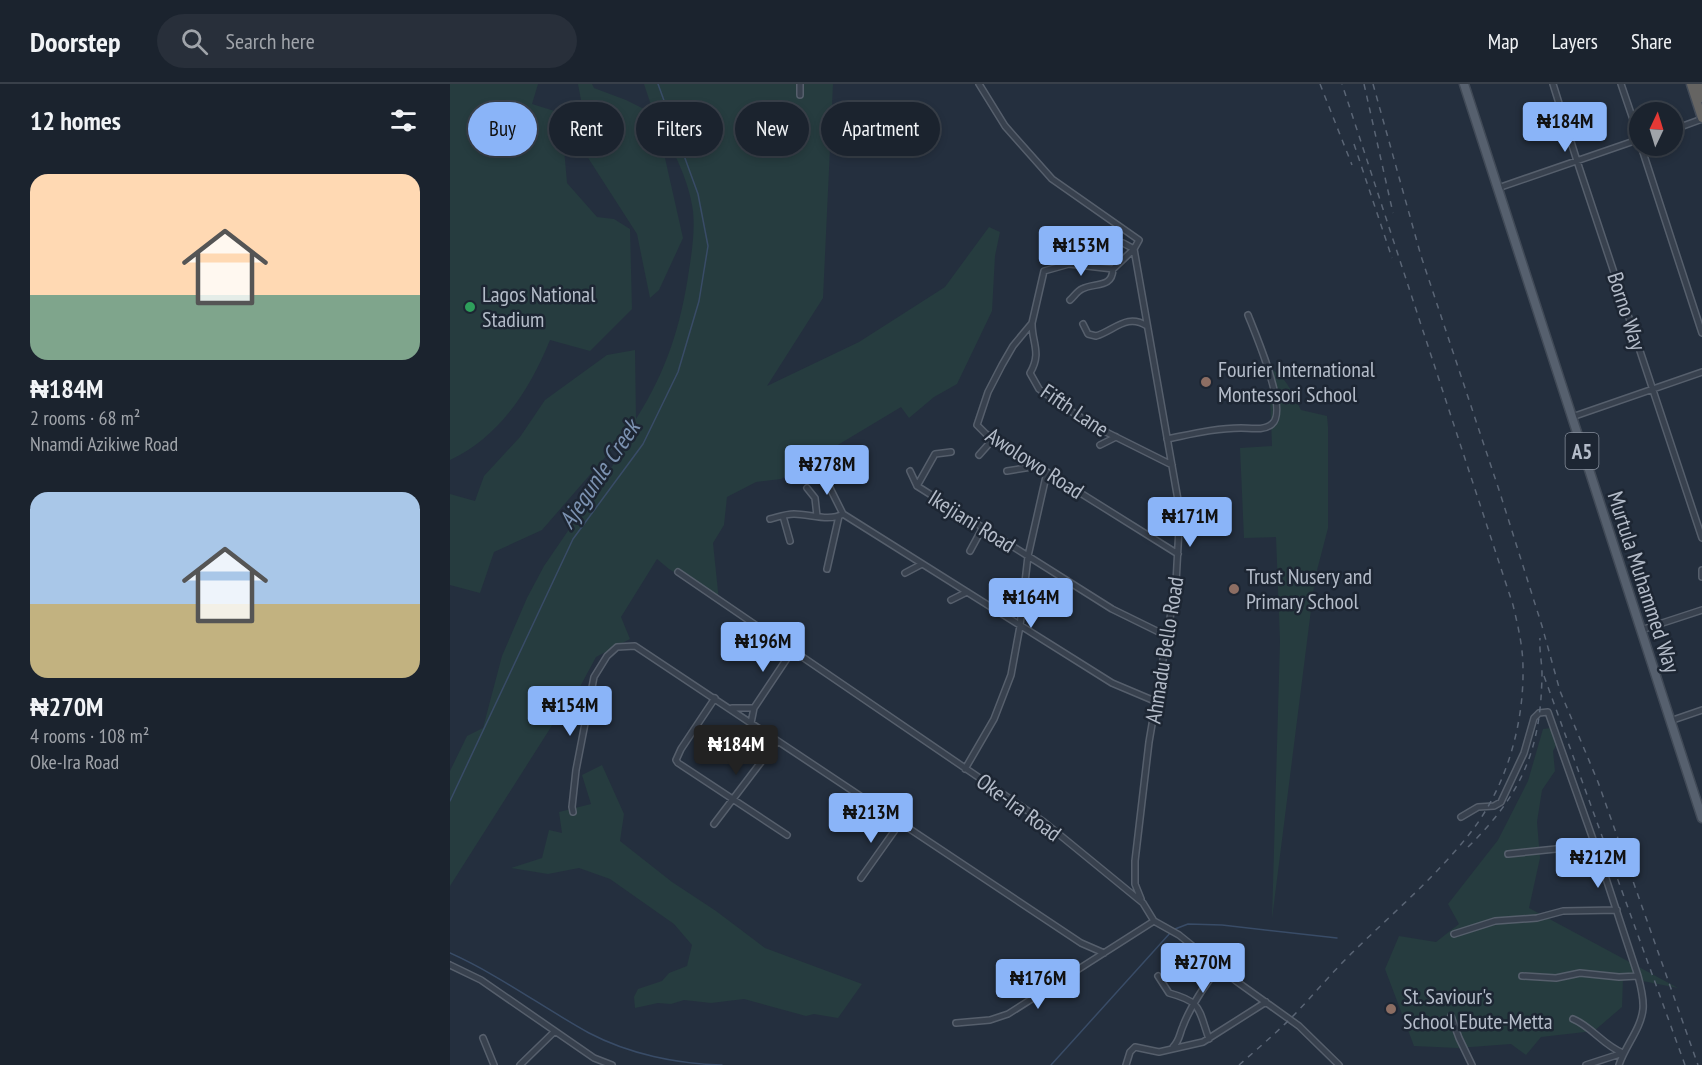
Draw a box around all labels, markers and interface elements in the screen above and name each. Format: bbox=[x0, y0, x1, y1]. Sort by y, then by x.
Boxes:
search box bbox=[157, 14, 577, 68]
text: Doorstep bbox=[30, 23, 121, 60]
icon: search bbox=[178, 25, 211, 58]
text: Search here bbox=[226, 27, 315, 55]
text: Map bbox=[1488, 28, 1519, 55]
text: Layers bbox=[1552, 28, 1598, 55]
text: Share bbox=[1631, 28, 1672, 55]
chip: Buy bbox=[468, 102, 537, 156]
chip: Rent bbox=[549, 102, 624, 156]
chip: Filters bbox=[636, 102, 723, 156]
chip: New bbox=[735, 102, 809, 156]
chip: Apartment bbox=[821, 102, 940, 156]
pin: ₦184M bbox=[1523, 102, 1607, 153]
north arrow bbox=[1629, 102, 1683, 156]
map controls bbox=[1629, 102, 1683, 156]
text: 12 homes bbox=[30, 104, 121, 137]
icon: filters bbox=[387, 104, 420, 137]
text: ₦184M bbox=[1537, 108, 1593, 134]
icon: home bbox=[171, 213, 279, 321]
pin: ₦153M bbox=[1039, 226, 1123, 277]
text: ₦153M bbox=[1053, 232, 1109, 258]
street label: Borno Way bbox=[1601, 268, 1653, 354]
place label: Lagos National Stadium bbox=[482, 280, 596, 333]
marker: Lagos National Stadium bbox=[463, 300, 477, 314]
place label: Fourier International Montessori School bbox=[1218, 355, 1376, 408]
text: ₦184M bbox=[30, 372, 103, 405]
marker: Fourier International Montessori School bbox=[1199, 375, 1213, 389]
street label: Fifth Lane bbox=[1036, 377, 1114, 443]
text: 2 rooms · 68 m² bbox=[30, 405, 140, 431]
water label: Ajegunle Creek bbox=[551, 412, 648, 534]
street label: Awolowo Road bbox=[981, 421, 1089, 505]
text: Nnamdi Azikiwe Road bbox=[30, 431, 178, 457]
road number: A5 bbox=[1566, 433, 1598, 469]
pin: ₦278M bbox=[785, 445, 869, 496]
text: ₦278M bbox=[799, 451, 855, 477]
street label: Ikejiani Road bbox=[923, 483, 1021, 559]
street label: Murtula Muhammed Way bbox=[1601, 488, 1687, 677]
pin: ₦171M bbox=[1148, 497, 1232, 548]
text: ₦171M bbox=[1162, 503, 1218, 529]
icon: home bbox=[171, 531, 279, 639]
place label: Trust Nusery and Primary School bbox=[1246, 562, 1372, 615]
street label: Ahmadu Bello Road bbox=[1139, 575, 1189, 725]
pin: ₦164M bbox=[989, 578, 1073, 629]
marker: Trust Nusery and Primary School bbox=[1227, 582, 1241, 596]
text: ₦164M bbox=[1003, 584, 1059, 610]
pin: ₦196M bbox=[721, 622, 805, 673]
text: ₦196M bbox=[735, 628, 791, 654]
pin: ₦154M bbox=[528, 686, 612, 737]
text: ₦270M bbox=[30, 690, 103, 723]
text: ₦154M bbox=[542, 692, 598, 718]
text: 4 rooms · 108 m² bbox=[30, 723, 149, 749]
pin: ₦184M bbox=[694, 725, 778, 776]
text: ₦184M bbox=[708, 731, 764, 757]
text: Oke-Ira Road bbox=[30, 749, 119, 775]
street label: Oke-Ira Road bbox=[971, 767, 1067, 847]
pin: ₦213M bbox=[829, 793, 913, 844]
text: ₦213M bbox=[843, 799, 899, 825]
pin: ₦212M bbox=[1556, 838, 1640, 889]
text: ₦212M bbox=[1570, 844, 1626, 870]
pin: ₦270M bbox=[1161, 943, 1245, 994]
text: ₦270M bbox=[1175, 949, 1231, 975]
pin: ₦176M bbox=[996, 959, 1080, 1010]
text: ₦176M bbox=[1010, 965, 1066, 991]
place label: St. Saviour's School Ebute-Metta bbox=[1403, 982, 1553, 1035]
marker: St. Saviour's School Ebute-Metta bbox=[1384, 1002, 1398, 1016]

